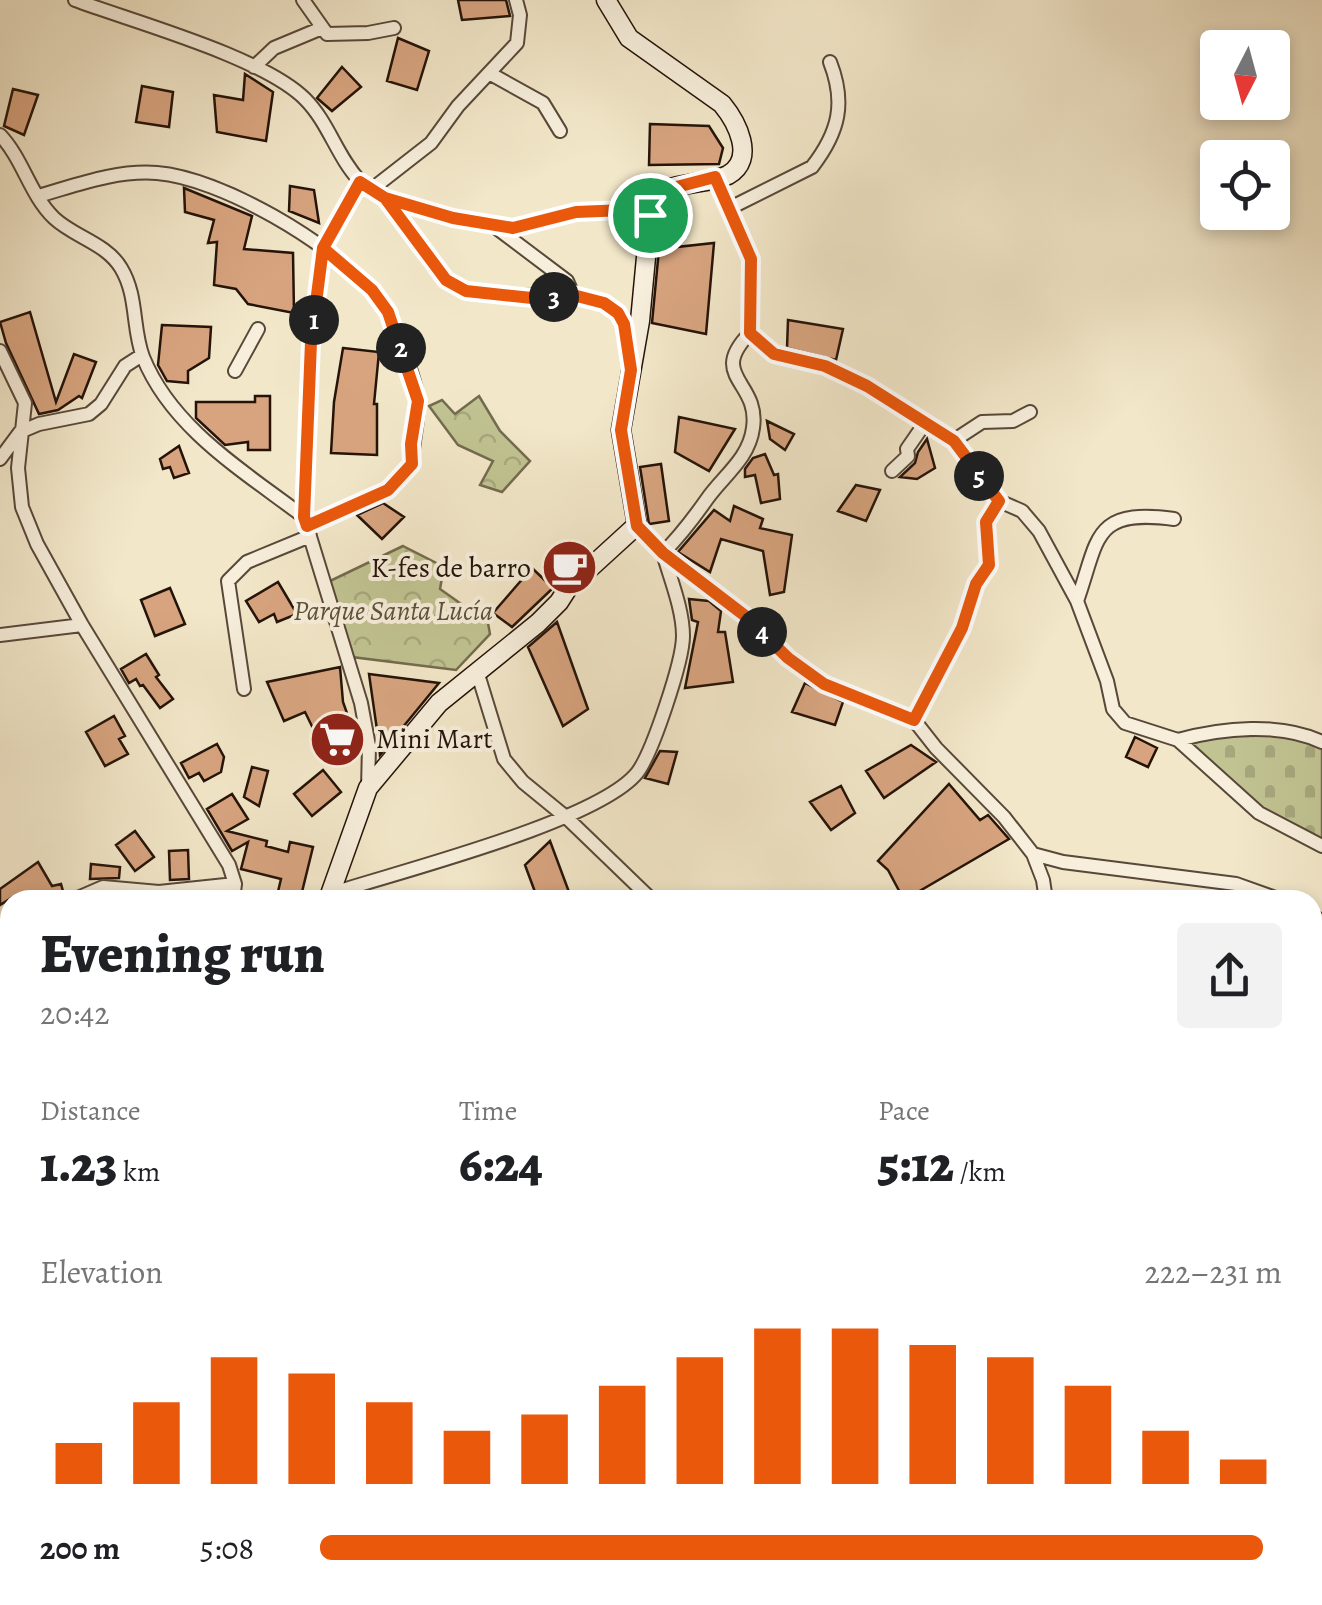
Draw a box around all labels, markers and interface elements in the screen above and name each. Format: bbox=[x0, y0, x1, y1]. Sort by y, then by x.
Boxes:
north arrow bbox=[1200, 30, 1290, 120]
map controls bbox=[1200, 30, 1290, 230]
button: locate bbox=[1200, 140, 1290, 230]
pin bbox=[608, 173, 693, 258]
icon: arrive bbox=[623, 188, 678, 243]
pin: 3 bbox=[529, 272, 579, 322]
text: 3 bbox=[548, 278, 560, 316]
pin: 1 bbox=[289, 295, 339, 345]
text: 1 bbox=[309, 301, 319, 339]
pin: 2 bbox=[376, 323, 426, 373]
text: 2 bbox=[394, 329, 408, 367]
pin: 5 bbox=[954, 451, 1004, 501]
text: 5 bbox=[973, 457, 985, 495]
cafe icon: K-fes de barro bbox=[540, 538, 600, 598]
place label: K-fes de barro bbox=[371, 549, 531, 587]
park label: Parque Santa Lucía bbox=[293, 592, 493, 630]
pin: 4 bbox=[737, 607, 787, 657]
text: 4 bbox=[755, 613, 769, 651]
supermarket icon: Mini Mart bbox=[307, 709, 367, 769]
place label: Mini Mart bbox=[376, 720, 493, 758]
text: Evening run bbox=[40, 916, 325, 991]
button: share bbox=[1177, 923, 1282, 1028]
text: 20:42 bbox=[40, 991, 110, 1035]
text: Distance bbox=[40, 1092, 140, 1130]
text: Time bbox=[459, 1092, 517, 1130]
text: Pace bbox=[878, 1092, 930, 1130]
text: 1.23 bbox=[40, 1130, 118, 1198]
text: 6:24 bbox=[459, 1130, 543, 1198]
text: 5:12 bbox=[878, 1130, 954, 1198]
text: km bbox=[118, 1153, 160, 1191]
text: /km bbox=[954, 1153, 1006, 1191]
text: Elevation bbox=[40, 1250, 163, 1294]
text: 222–231 m bbox=[1145, 1250, 1282, 1294]
text: 200 m bbox=[40, 1526, 120, 1570]
text: 5:08 bbox=[200, 1526, 254, 1570]

